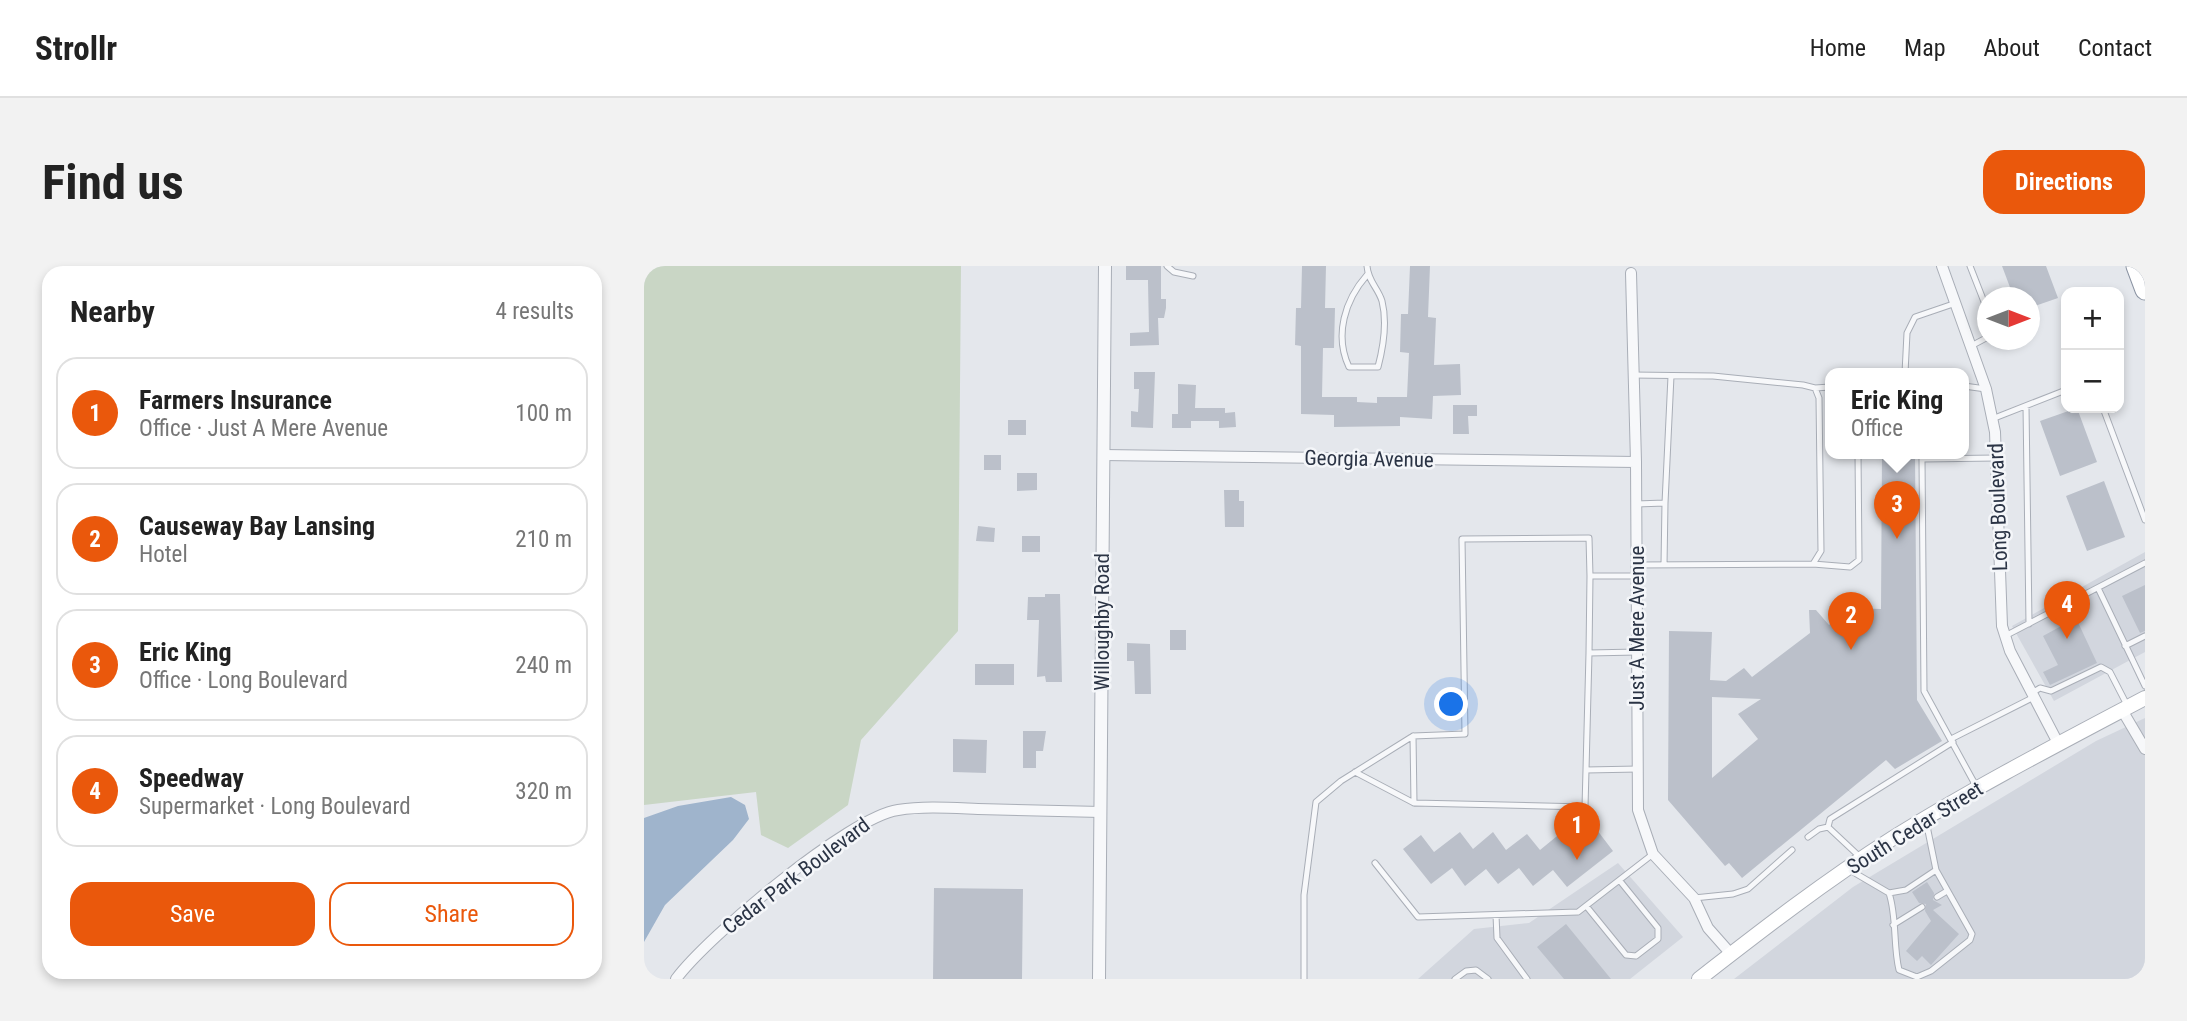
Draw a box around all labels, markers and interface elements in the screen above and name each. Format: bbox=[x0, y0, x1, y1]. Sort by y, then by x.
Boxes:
text: Strollr bbox=[35, 29, 117, 68]
text: Home bbox=[1810, 34, 1866, 62]
text: Map bbox=[1904, 34, 1946, 62]
text: About bbox=[1984, 34, 2040, 62]
text: Contact bbox=[2078, 34, 2152, 62]
button: Directions bbox=[1983, 150, 2145, 214]
text: Find us bbox=[42, 154, 184, 211]
north arrow bbox=[1977, 287, 2040, 350]
map controls bbox=[2061, 287, 2124, 413]
button: + bbox=[2061, 287, 2124, 350]
text: Nearby bbox=[70, 294, 155, 329]
text: 4 results bbox=[496, 298, 574, 325]
button: − bbox=[2061, 350, 2124, 413]
popup bbox=[1825, 368, 1969, 459]
text: Farmers Insurance bbox=[139, 385, 332, 415]
text: Eric King bbox=[1851, 385, 1943, 415]
text: 1 bbox=[89, 400, 101, 427]
text: 100 m bbox=[515, 400, 572, 427]
text: Office · Just A Mere Avenue bbox=[139, 415, 388, 442]
text: Office bbox=[1851, 415, 1903, 442]
street label: Long Boulevard bbox=[1984, 443, 2012, 571]
street label: Georgia Avenue bbox=[1304, 446, 1434, 472]
pin: 3 bbox=[1874, 481, 1920, 539]
text: Causeway Bay Lansing bbox=[139, 511, 375, 541]
text: 2 bbox=[89, 526, 101, 553]
text: 210 m bbox=[515, 526, 572, 553]
text: Hotel bbox=[139, 541, 188, 568]
street label: Just A Mere Avenue bbox=[1625, 545, 1649, 710]
street label: Willoughby Road bbox=[1090, 553, 1114, 691]
pin: 4 bbox=[2044, 581, 2090, 639]
pin: 2 bbox=[1828, 592, 1874, 650]
text: Eric King bbox=[139, 637, 232, 667]
text: 3 bbox=[89, 652, 101, 679]
text: 240 m bbox=[515, 652, 572, 679]
text: Office · Long Boulevard bbox=[139, 667, 348, 694]
your location bbox=[1434, 687, 1468, 721]
text: Speedway bbox=[139, 763, 244, 793]
street label: South Cedar Street bbox=[1843, 777, 1987, 879]
text: 4 bbox=[89, 778, 101, 805]
text: 320 m bbox=[515, 778, 572, 805]
text: Supermarket · Long Boulevard bbox=[139, 793, 411, 820]
pin: 1 bbox=[1554, 802, 1600, 860]
street label: Cedar Park Boulevard bbox=[718, 813, 874, 939]
button: Save bbox=[70, 882, 315, 946]
button: Share bbox=[329, 882, 574, 946]

